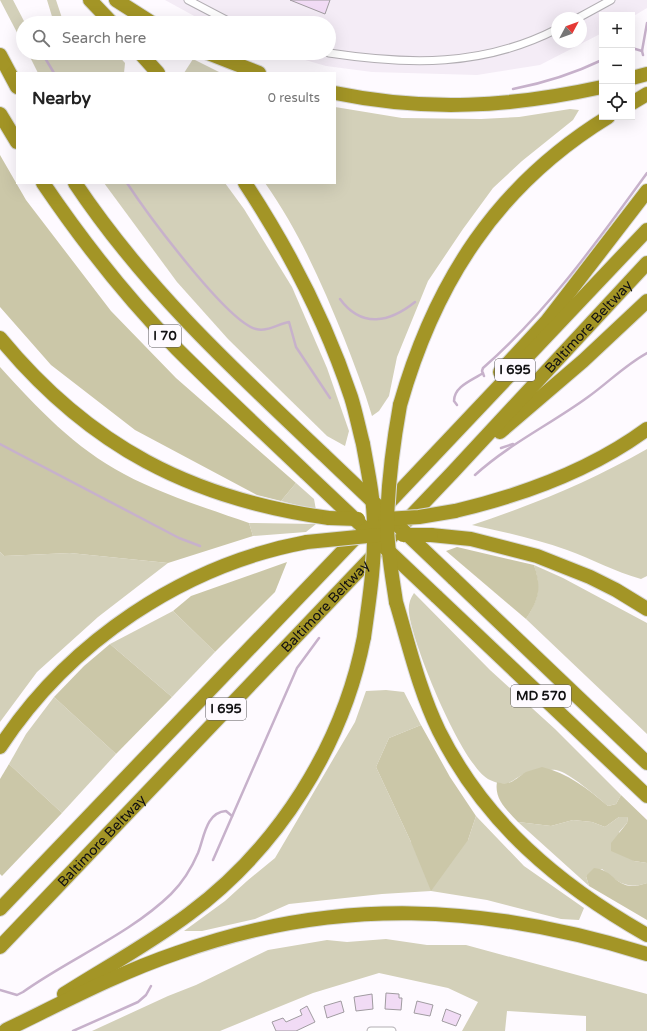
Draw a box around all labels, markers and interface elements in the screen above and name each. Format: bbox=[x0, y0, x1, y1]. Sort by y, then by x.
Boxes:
north arrow bbox=[551, 12, 587, 48]
map controls bbox=[599, 12, 635, 120]
button: + bbox=[599, 12, 635, 48]
search box bbox=[16, 16, 336, 60]
icon: search bbox=[30, 27, 52, 49]
text: Search here bbox=[62, 29, 146, 47]
button: − bbox=[599, 48, 635, 84]
button: locate bbox=[599, 84, 635, 120]
text: Nearby bbox=[32, 88, 91, 109]
text: 0 results bbox=[268, 90, 320, 106]
street label: Baltimore Beltway bbox=[541, 276, 636, 376]
road number: I 70 bbox=[149, 325, 181, 347]
road number: I 695 bbox=[495, 359, 535, 381]
street label: Baltimore Beltway bbox=[277, 556, 373, 656]
road number: MD 570 bbox=[511, 685, 571, 707]
road number: I 695 bbox=[206, 698, 246, 720]
street label: Baltimore Beltway bbox=[54, 791, 150, 890]

